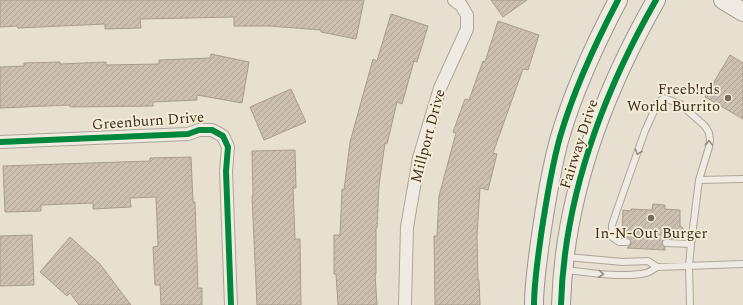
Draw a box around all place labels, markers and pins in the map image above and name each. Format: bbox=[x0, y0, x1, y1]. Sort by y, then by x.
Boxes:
place label: Freeb!rds World Burrito bbox=[627, 78, 720, 118]
marker: Freeb!rds World Burrito bbox=[723, 93, 733, 103]
marker: In-N-Out Burger bbox=[646, 213, 656, 223]
place label: In-N-Out Burger bbox=[595, 222, 707, 245]

